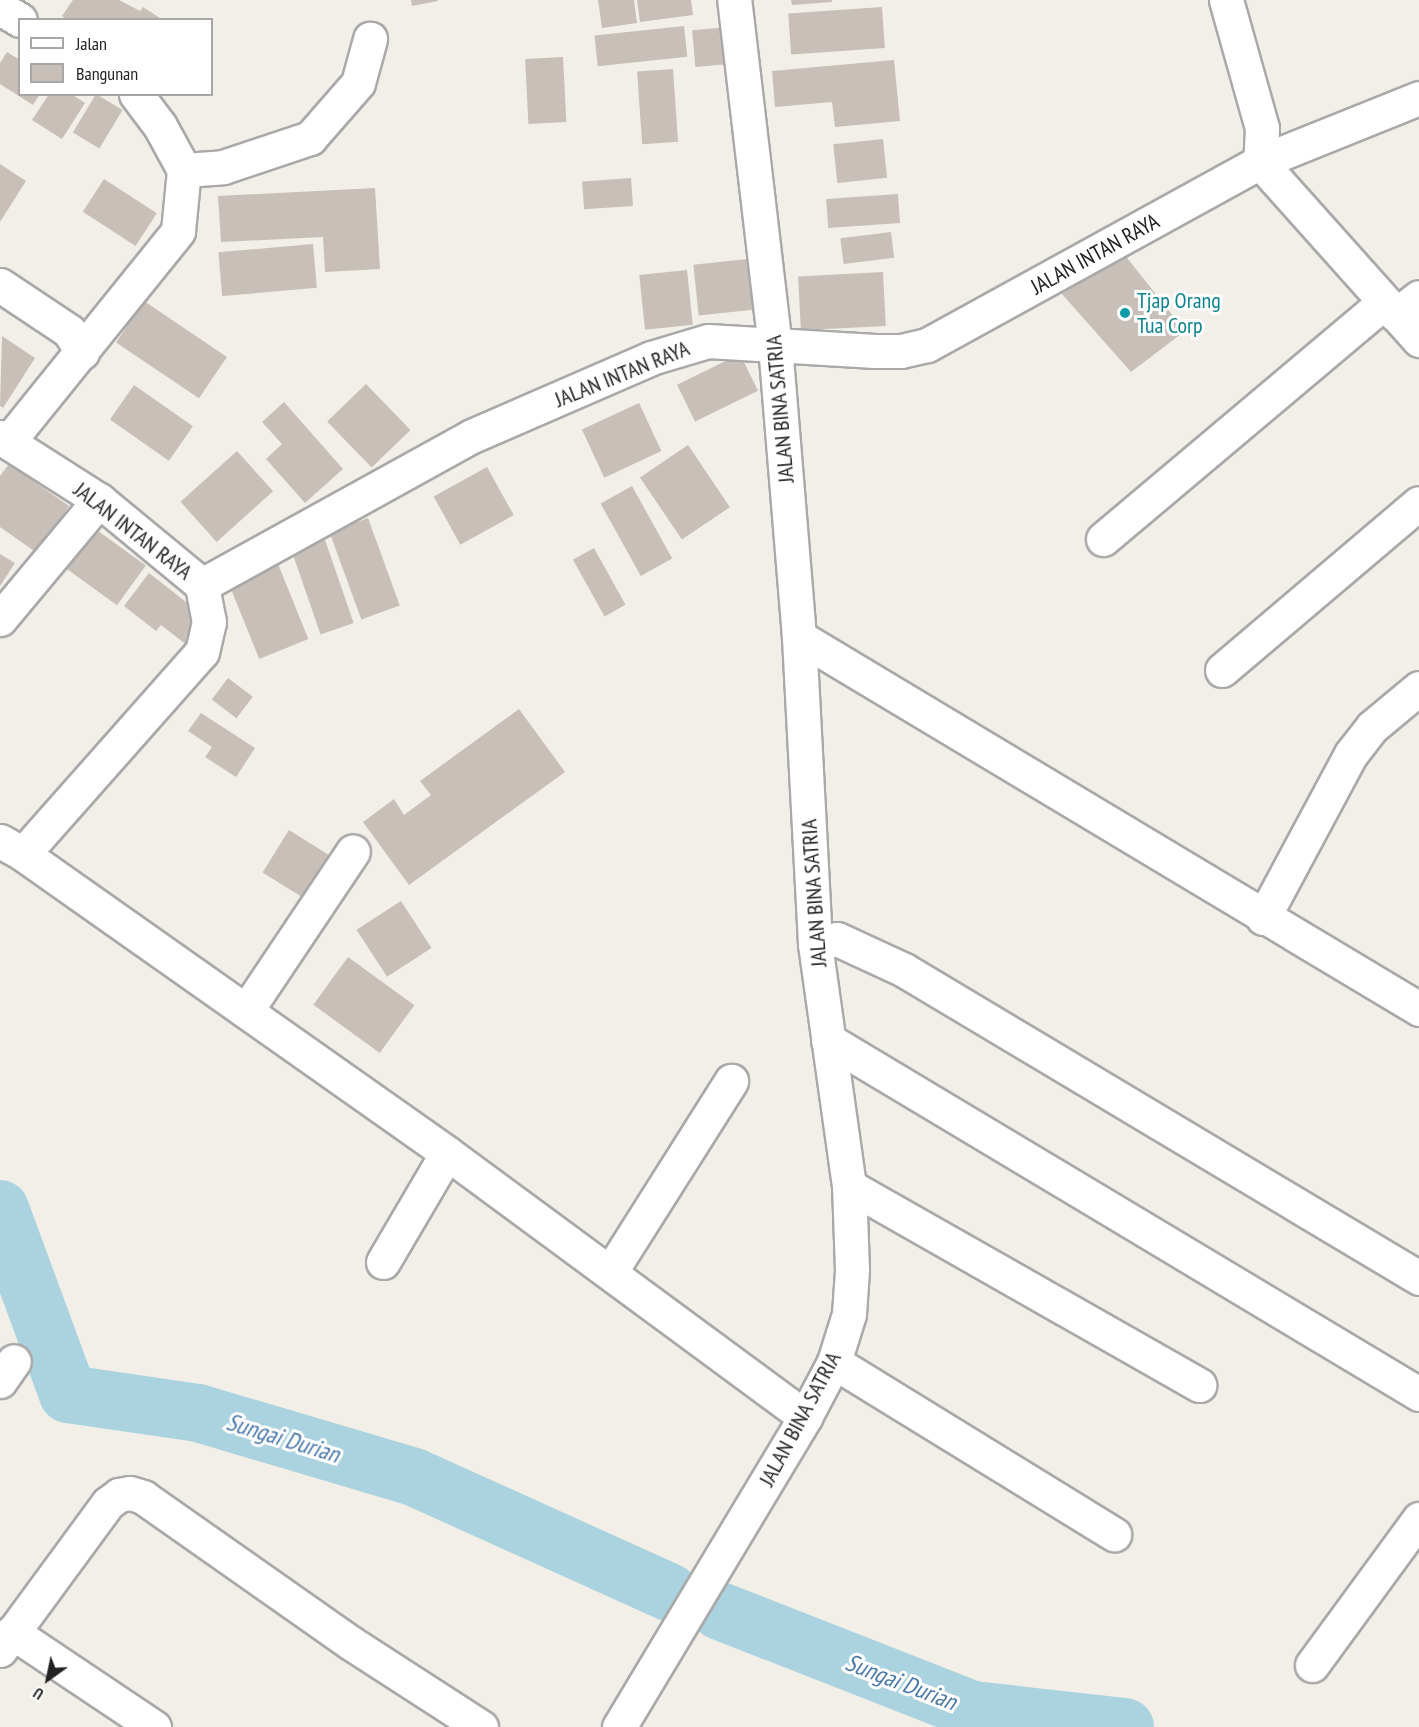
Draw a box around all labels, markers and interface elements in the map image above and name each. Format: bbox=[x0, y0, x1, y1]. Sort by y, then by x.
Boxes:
legend bbox=[18, 18, 213, 96]
text: Jalan bbox=[76, 32, 107, 55]
text: Bangunan bbox=[76, 62, 138, 85]
street label: JALAN INTAN RAYA bbox=[1026, 208, 1164, 300]
place label: Tjap Orang Tua Corp bbox=[1137, 287, 1221, 338]
marker: Tjap Orang Tua Corp bbox=[1118, 306, 1132, 320]
street label: JALAN BINA SATRIA bbox=[760, 334, 800, 484]
street label: JALAN INTAN RAYA bbox=[551, 335, 693, 413]
street label: JALAN INTAN RAYA bbox=[69, 477, 197, 585]
street label: JALAN BINA SATRIA bbox=[796, 818, 832, 968]
street label: JALAN BINA SATRIA bbox=[753, 1347, 847, 1491]
water label: Sungai Durian bbox=[223, 1407, 343, 1469]
water label: Sungai Durian bbox=[841, 1648, 961, 1716]
north arrow bbox=[18, 1649, 78, 1709]
text: U bbox=[29, 1683, 47, 1705]

